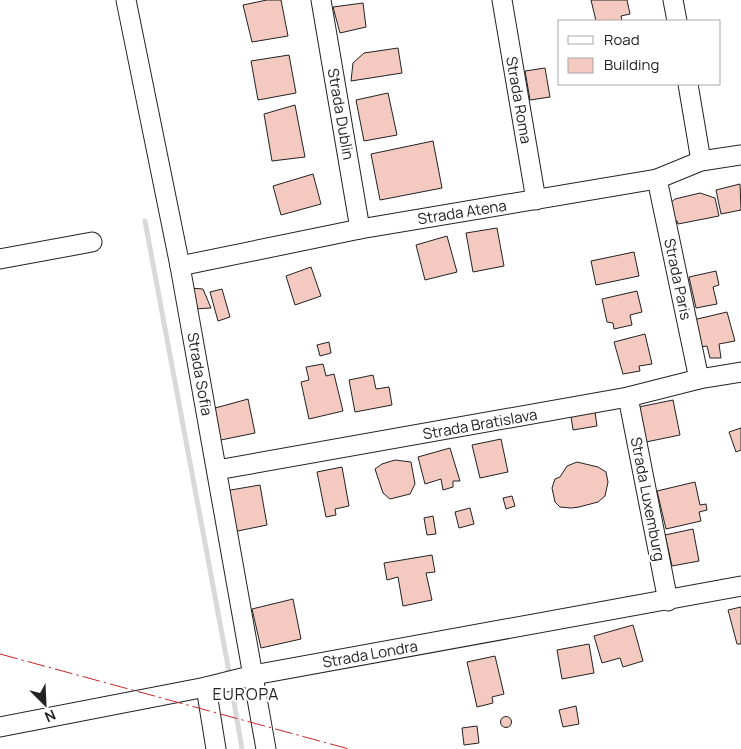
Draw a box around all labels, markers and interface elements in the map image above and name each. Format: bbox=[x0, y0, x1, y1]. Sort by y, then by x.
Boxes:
legend bbox=[558, 20, 721, 85]
text: Road bbox=[604, 29, 640, 50]
text: Building bbox=[604, 54, 659, 75]
street label: Strada Roma bbox=[501, 55, 537, 145]
street label: Strada Dublin bbox=[323, 67, 359, 162]
street label: Strada Atena bbox=[416, 195, 508, 229]
street label: Strada Paris bbox=[659, 236, 697, 322]
street label: Strada Sofia bbox=[182, 331, 218, 417]
street label: Strada Bratislava bbox=[421, 404, 539, 444]
street label: Strada Luxemburg bbox=[626, 435, 670, 563]
street label: Strada Londra bbox=[321, 635, 419, 673]
north arrow bbox=[20, 679, 70, 729]
district label: EUROPA bbox=[212, 683, 280, 705]
text: N bbox=[42, 706, 59, 727]

